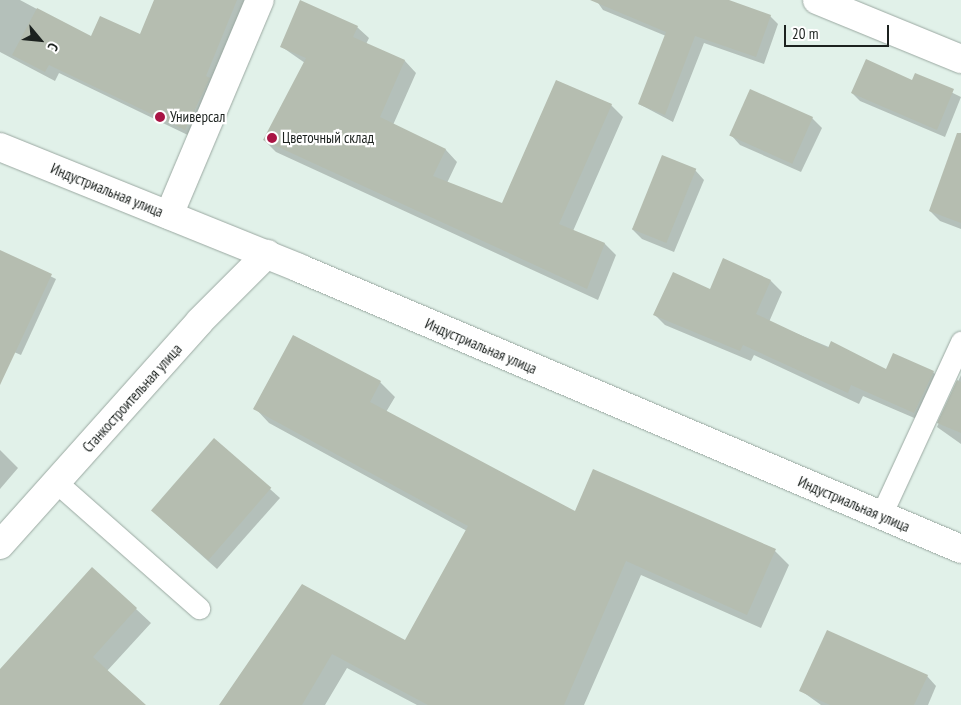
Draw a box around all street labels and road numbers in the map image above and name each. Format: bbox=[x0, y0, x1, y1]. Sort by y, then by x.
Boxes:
street label: Индустриальная улица bbox=[48, 159, 166, 221]
street label: Индустриальная улица bbox=[422, 314, 540, 378]
street label: Станкостроительная улица bbox=[79, 340, 185, 456]
street label: Индустриальная улица bbox=[795, 472, 913, 536]

